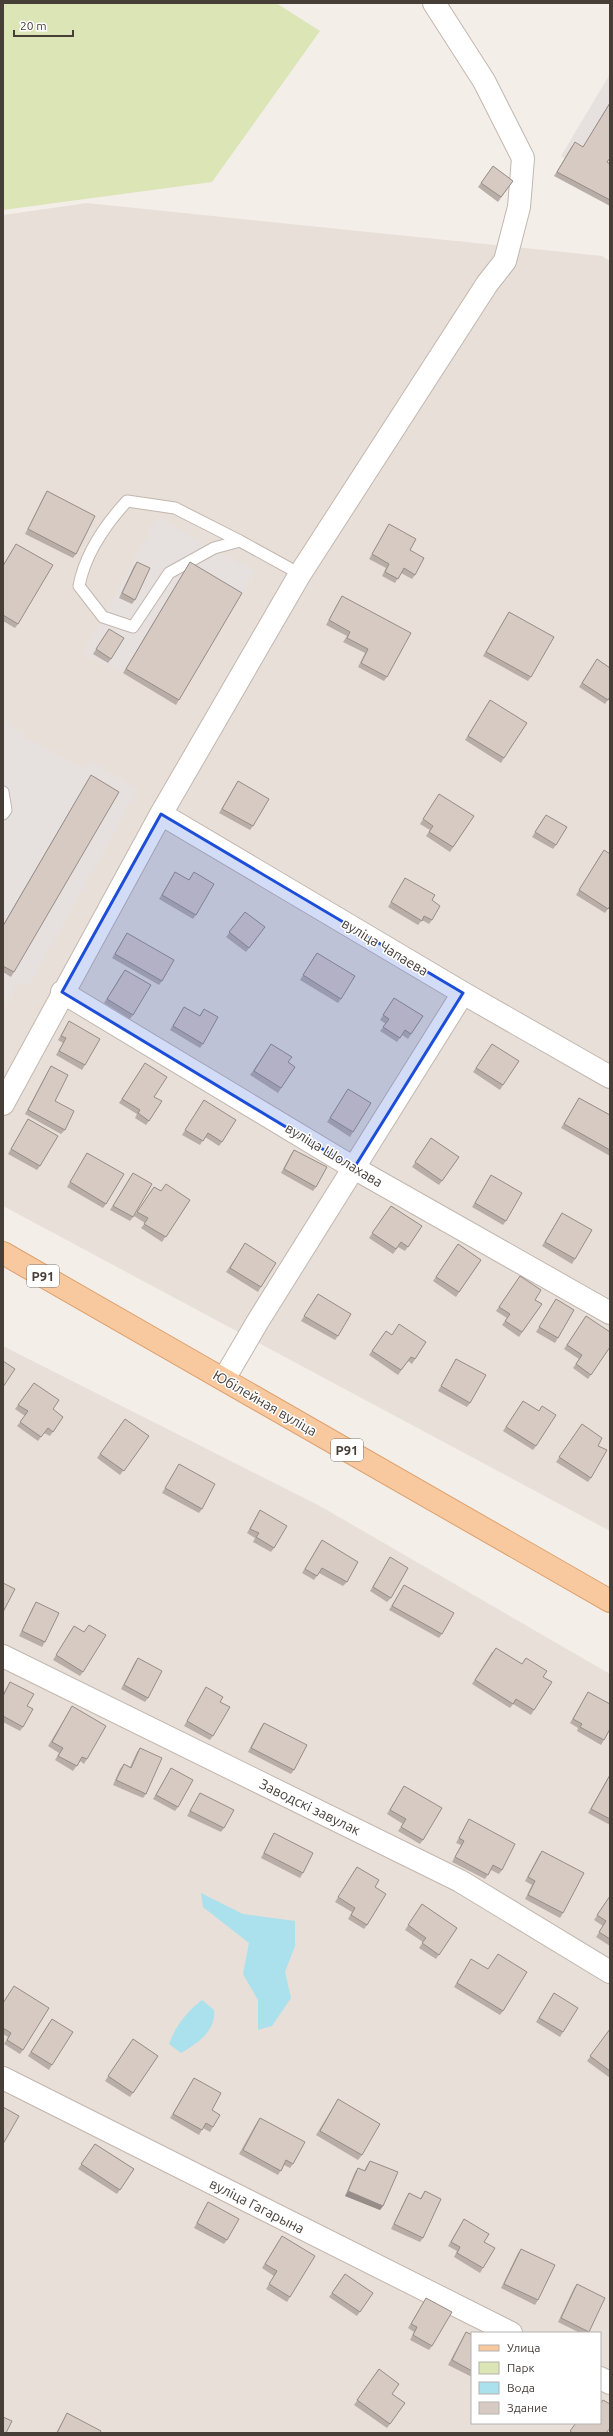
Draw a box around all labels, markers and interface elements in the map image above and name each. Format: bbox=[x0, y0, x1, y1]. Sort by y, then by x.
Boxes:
scale bar bbox=[14, 12, 73, 38]
text: 20 m bbox=[20, 19, 47, 32]
street label: вуліца Чапаева bbox=[339, 915, 431, 979]
street label: вуліца Шолахава bbox=[282, 1120, 386, 1190]
road number: Р91 bbox=[27, 1265, 59, 1287]
street label: Юбілейная вуліца bbox=[210, 1367, 320, 1439]
road number: Р91 bbox=[331, 1439, 363, 1461]
street label: Заводскі завулак bbox=[257, 1776, 363, 1838]
street label: вуліца Гагарына bbox=[207, 2175, 307, 2237]
legend bbox=[471, 2332, 601, 2424]
text: Улица bbox=[507, 2341, 540, 2354]
text: Парк bbox=[507, 2361, 535, 2374]
text: Вода bbox=[507, 2381, 535, 2394]
text: Здание bbox=[507, 2401, 548, 2414]

